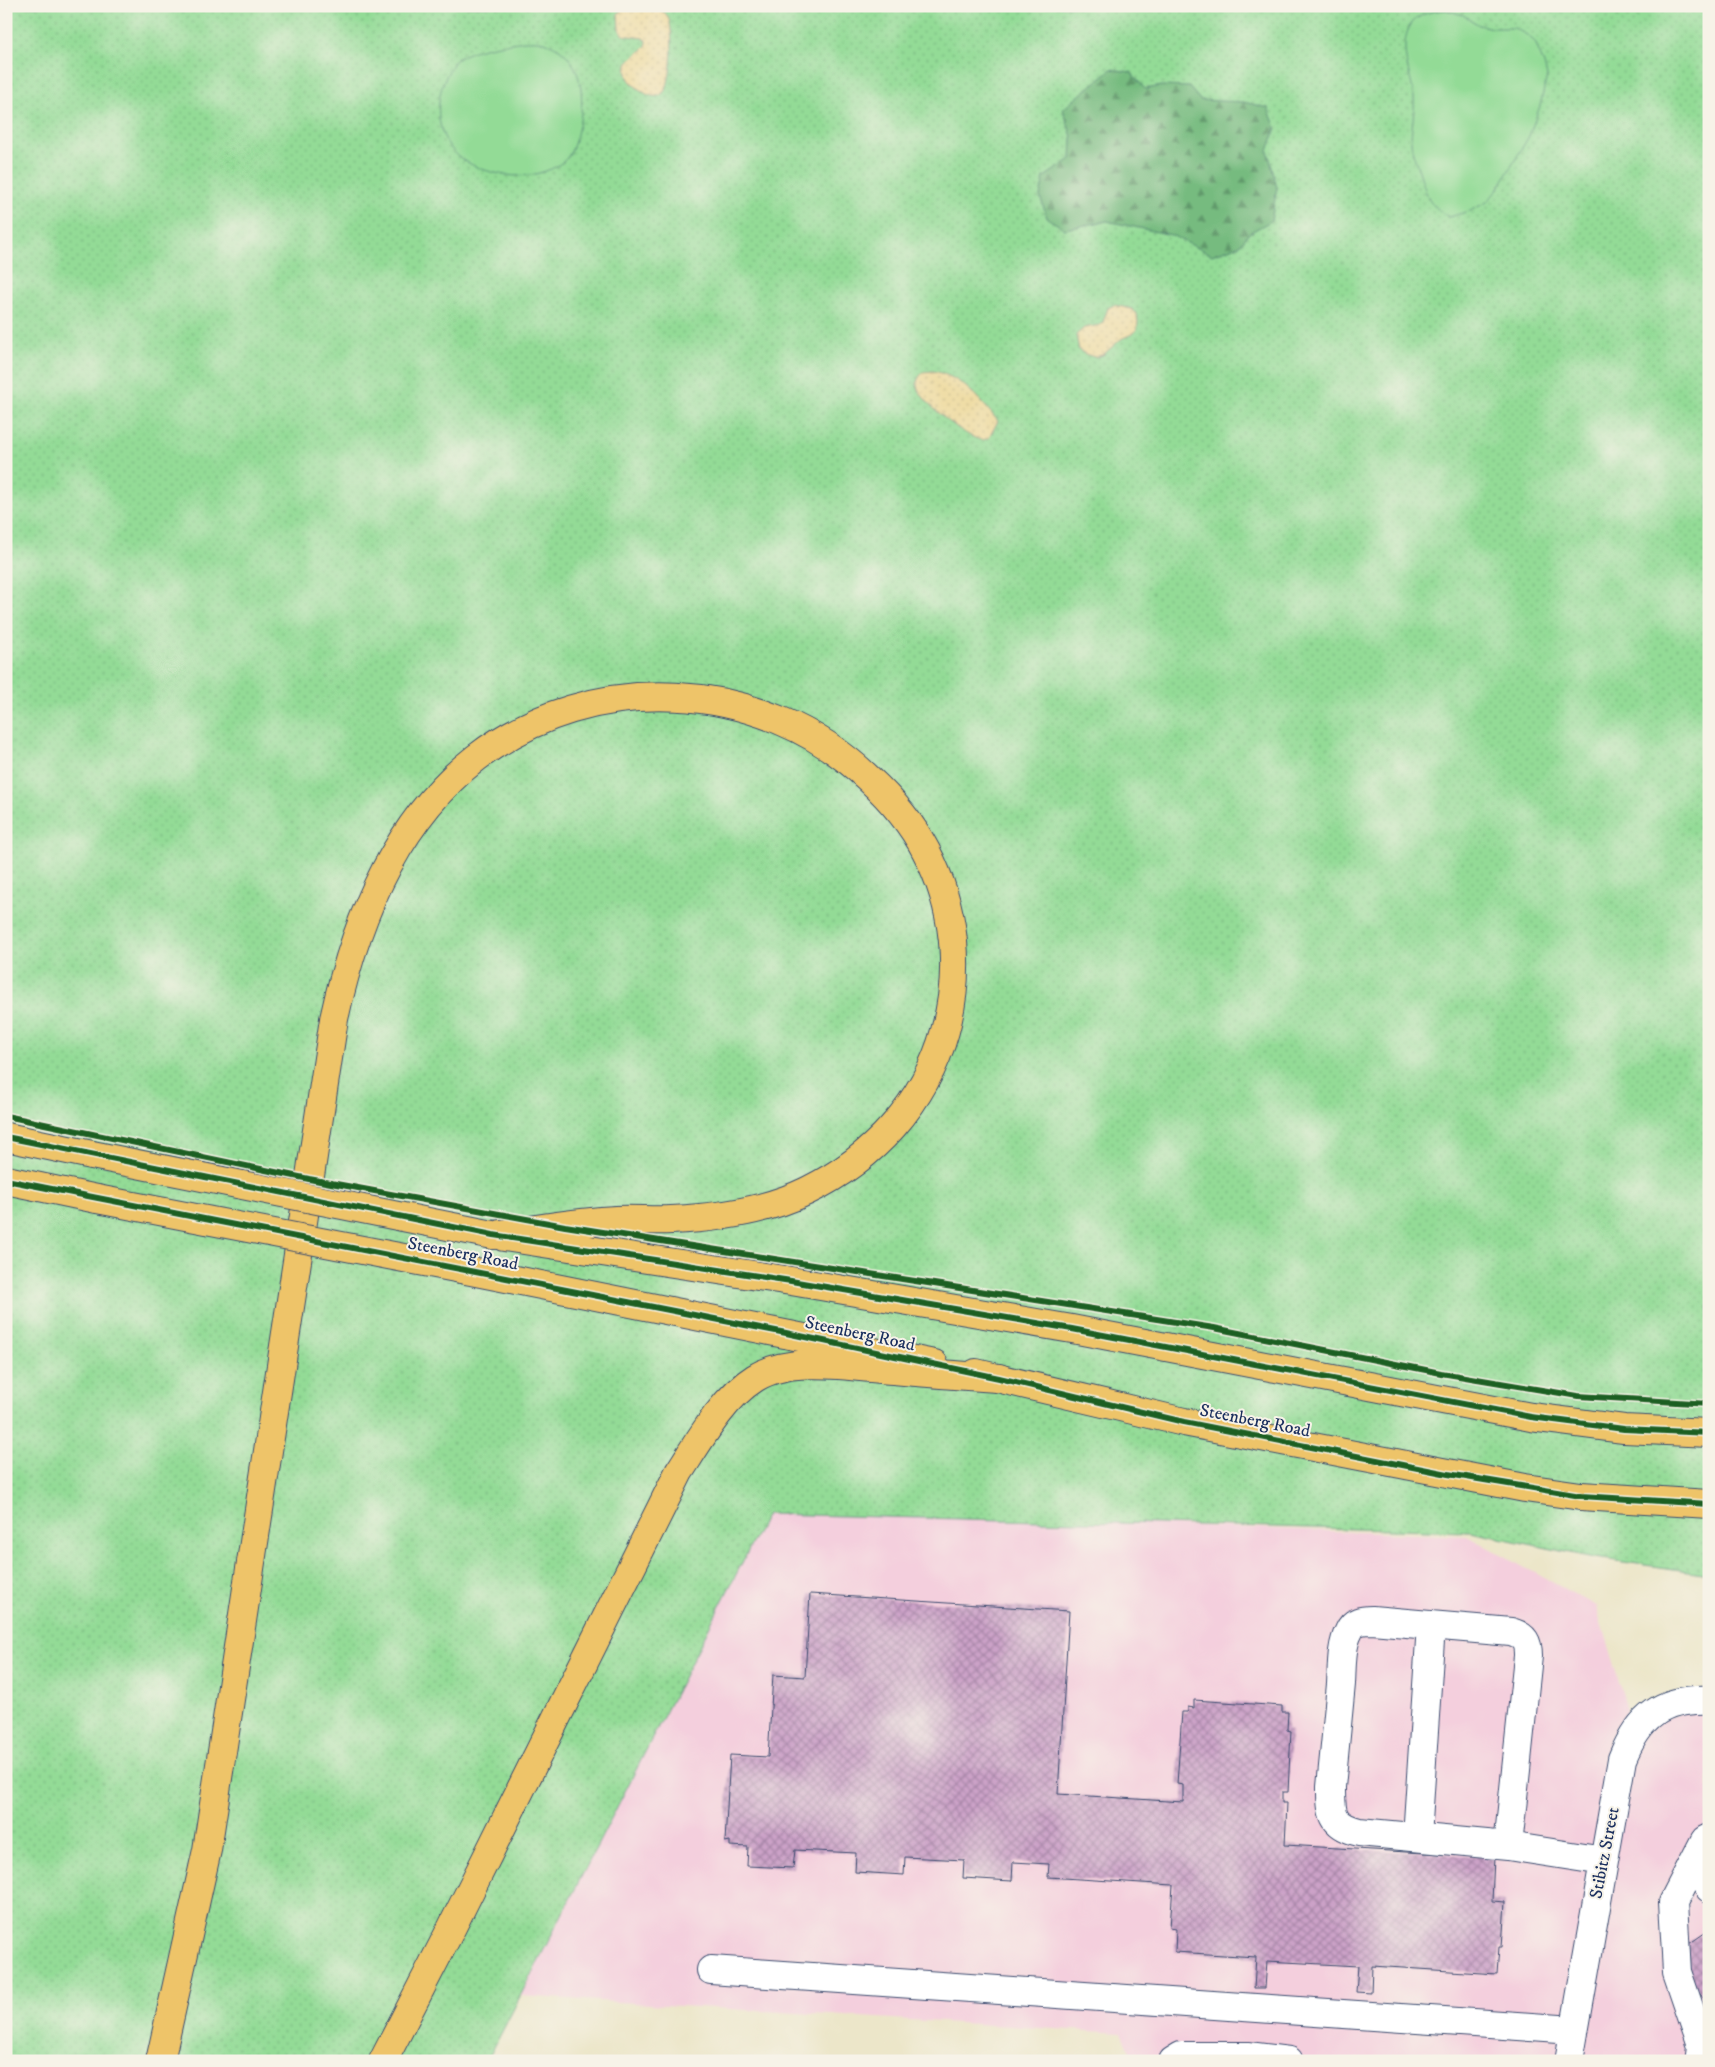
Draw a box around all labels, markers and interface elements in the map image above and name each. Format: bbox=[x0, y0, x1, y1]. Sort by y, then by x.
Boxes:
street label: Steenberg Road bbox=[406, 1233, 520, 1275]
street label: Steenberg Road bbox=[803, 1312, 917, 1356]
street label: Steenberg Road bbox=[1198, 1400, 1312, 1442]
street label: Stibitz Street bbox=[1585, 1805, 1625, 1901]

